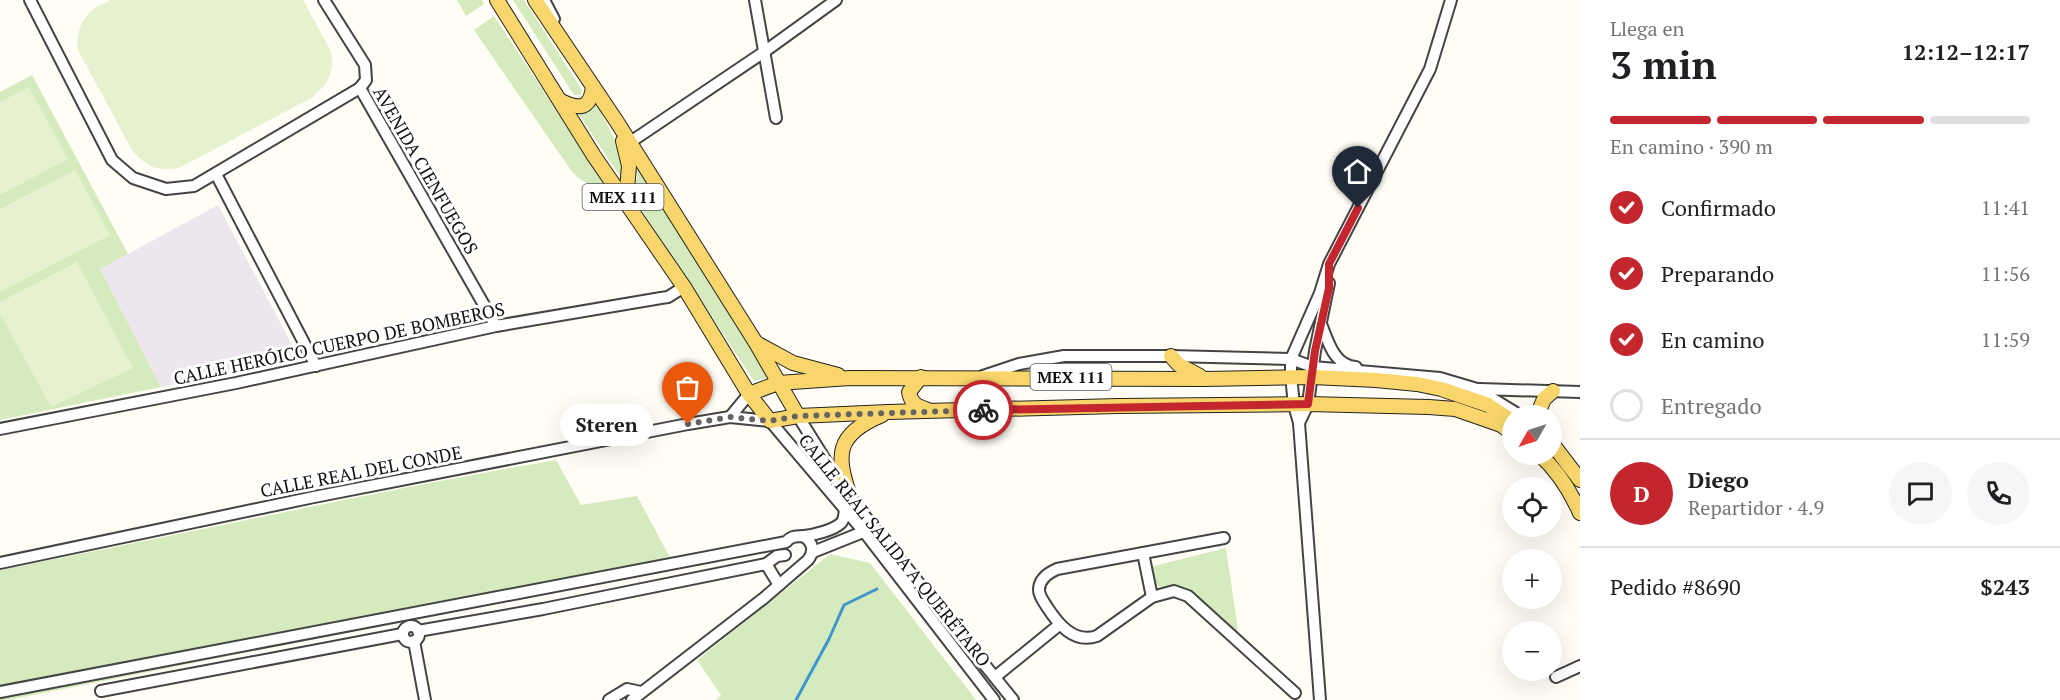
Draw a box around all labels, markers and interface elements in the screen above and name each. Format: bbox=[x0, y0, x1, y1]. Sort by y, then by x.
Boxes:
text: Llega en bbox=[1610, 15, 1684, 42]
text: 12:12–12:17 bbox=[1902, 37, 2030, 66]
text: 3 min bbox=[1610, 38, 1717, 90]
street label: AVENIDA CIENFUEGOS bbox=[368, 82, 484, 258]
text: En camino · 390 m bbox=[1610, 133, 1773, 160]
pin bbox=[1332, 146, 1383, 208]
icon: home bbox=[1341, 155, 1374, 188]
road number: MEX 111 bbox=[582, 184, 664, 210]
icon: check bbox=[1610, 191, 1643, 224]
text: Confirmado bbox=[1661, 193, 1776, 222]
text: 11:41 bbox=[1981, 194, 2030, 221]
icon: check bbox=[1610, 257, 1643, 290]
text: Preparando bbox=[1661, 259, 1774, 288]
text: 11:56 bbox=[1981, 260, 2030, 287]
street label: CALLE HERÓICO CUERPO DE BOMBEROS bbox=[171, 296, 507, 390]
icon: check bbox=[1610, 323, 1643, 356]
text: En camino bbox=[1661, 325, 1764, 354]
text: 11:59 bbox=[1981, 326, 2030, 353]
pin bbox=[662, 362, 713, 424]
road number: MEX 111 bbox=[1030, 364, 1112, 390]
icon: bag bbox=[671, 371, 704, 404]
courier bbox=[953, 380, 1013, 440]
text: Entregado bbox=[1661, 391, 1762, 420]
icon: bike bbox=[967, 394, 1000, 427]
callout: Steren bbox=[559, 403, 652, 445]
north arrow bbox=[1502, 405, 1562, 465]
map controls bbox=[1502, 405, 1562, 681]
text: Steren bbox=[575, 411, 638, 438]
street label: CALLE REAL SALIDA A QUERÉTARO bbox=[794, 429, 996, 671]
street label: CALLE REAL DEL CONDE bbox=[258, 440, 464, 502]
button: chat bbox=[1889, 462, 1952, 525]
button: phone bbox=[1967, 462, 2030, 525]
text: Diego bbox=[1688, 465, 1749, 494]
button: locate bbox=[1502, 477, 1562, 537]
text: D bbox=[1633, 479, 1650, 508]
text: Repartidor · 4.9 bbox=[1688, 494, 1824, 521]
button: + bbox=[1502, 549, 1562, 609]
text: Pedido #8690 bbox=[1610, 572, 1741, 601]
text: $243 bbox=[1980, 572, 2030, 601]
button: − bbox=[1502, 621, 1562, 681]

